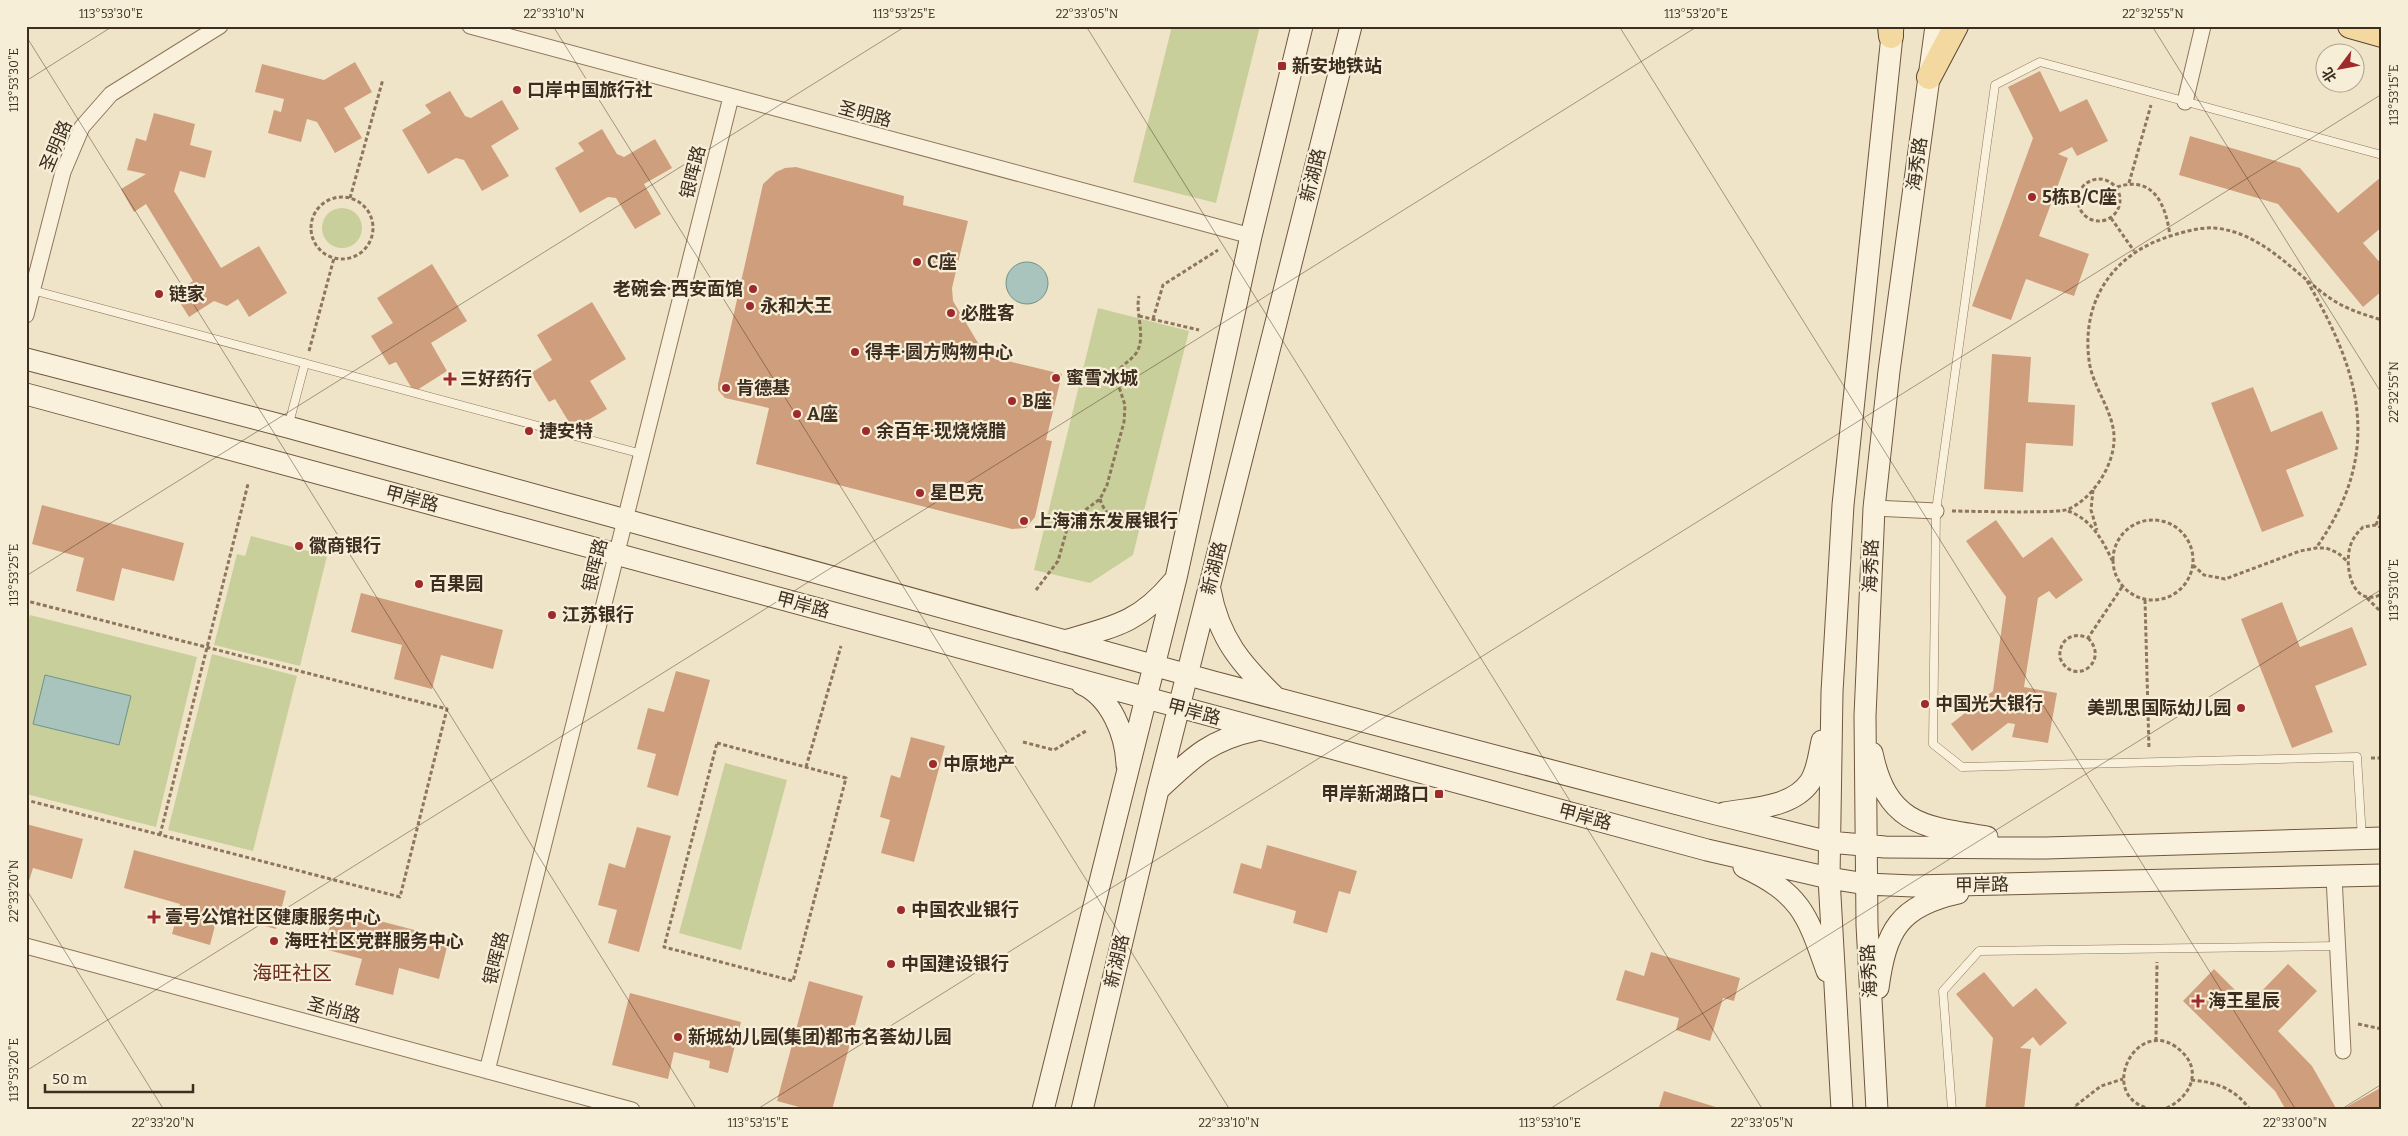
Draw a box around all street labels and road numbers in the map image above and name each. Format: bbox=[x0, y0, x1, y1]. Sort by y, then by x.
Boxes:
street label: 圣明路 bbox=[836, 96, 894, 132]
street label: 圣明路 bbox=[35, 117, 77, 175]
street label: 海秀路 bbox=[1902, 136, 1932, 192]
street label: 银晖路 bbox=[676, 143, 710, 201]
street label: 新湖路 bbox=[1296, 146, 1330, 204]
street label: 甲岸路 bbox=[383, 481, 441, 517]
street label: 银晖路 bbox=[578, 536, 612, 594]
street label: 新湖路 bbox=[1197, 539, 1231, 597]
street label: 海秀路 bbox=[1859, 539, 1883, 593]
street label: 甲岸路 bbox=[774, 587, 832, 623]
street label: 甲岸路 bbox=[1165, 694, 1223, 730]
street label: 甲岸路 bbox=[1556, 799, 1614, 835]
street label: 甲岸路 bbox=[1955, 874, 2009, 896]
street label: 银晖路 bbox=[479, 929, 513, 987]
street label: 新湖路 bbox=[1100, 932, 1134, 990]
street label: 海秀路 bbox=[1857, 943, 1881, 999]
street label: 圣尚路 bbox=[305, 992, 363, 1028]

